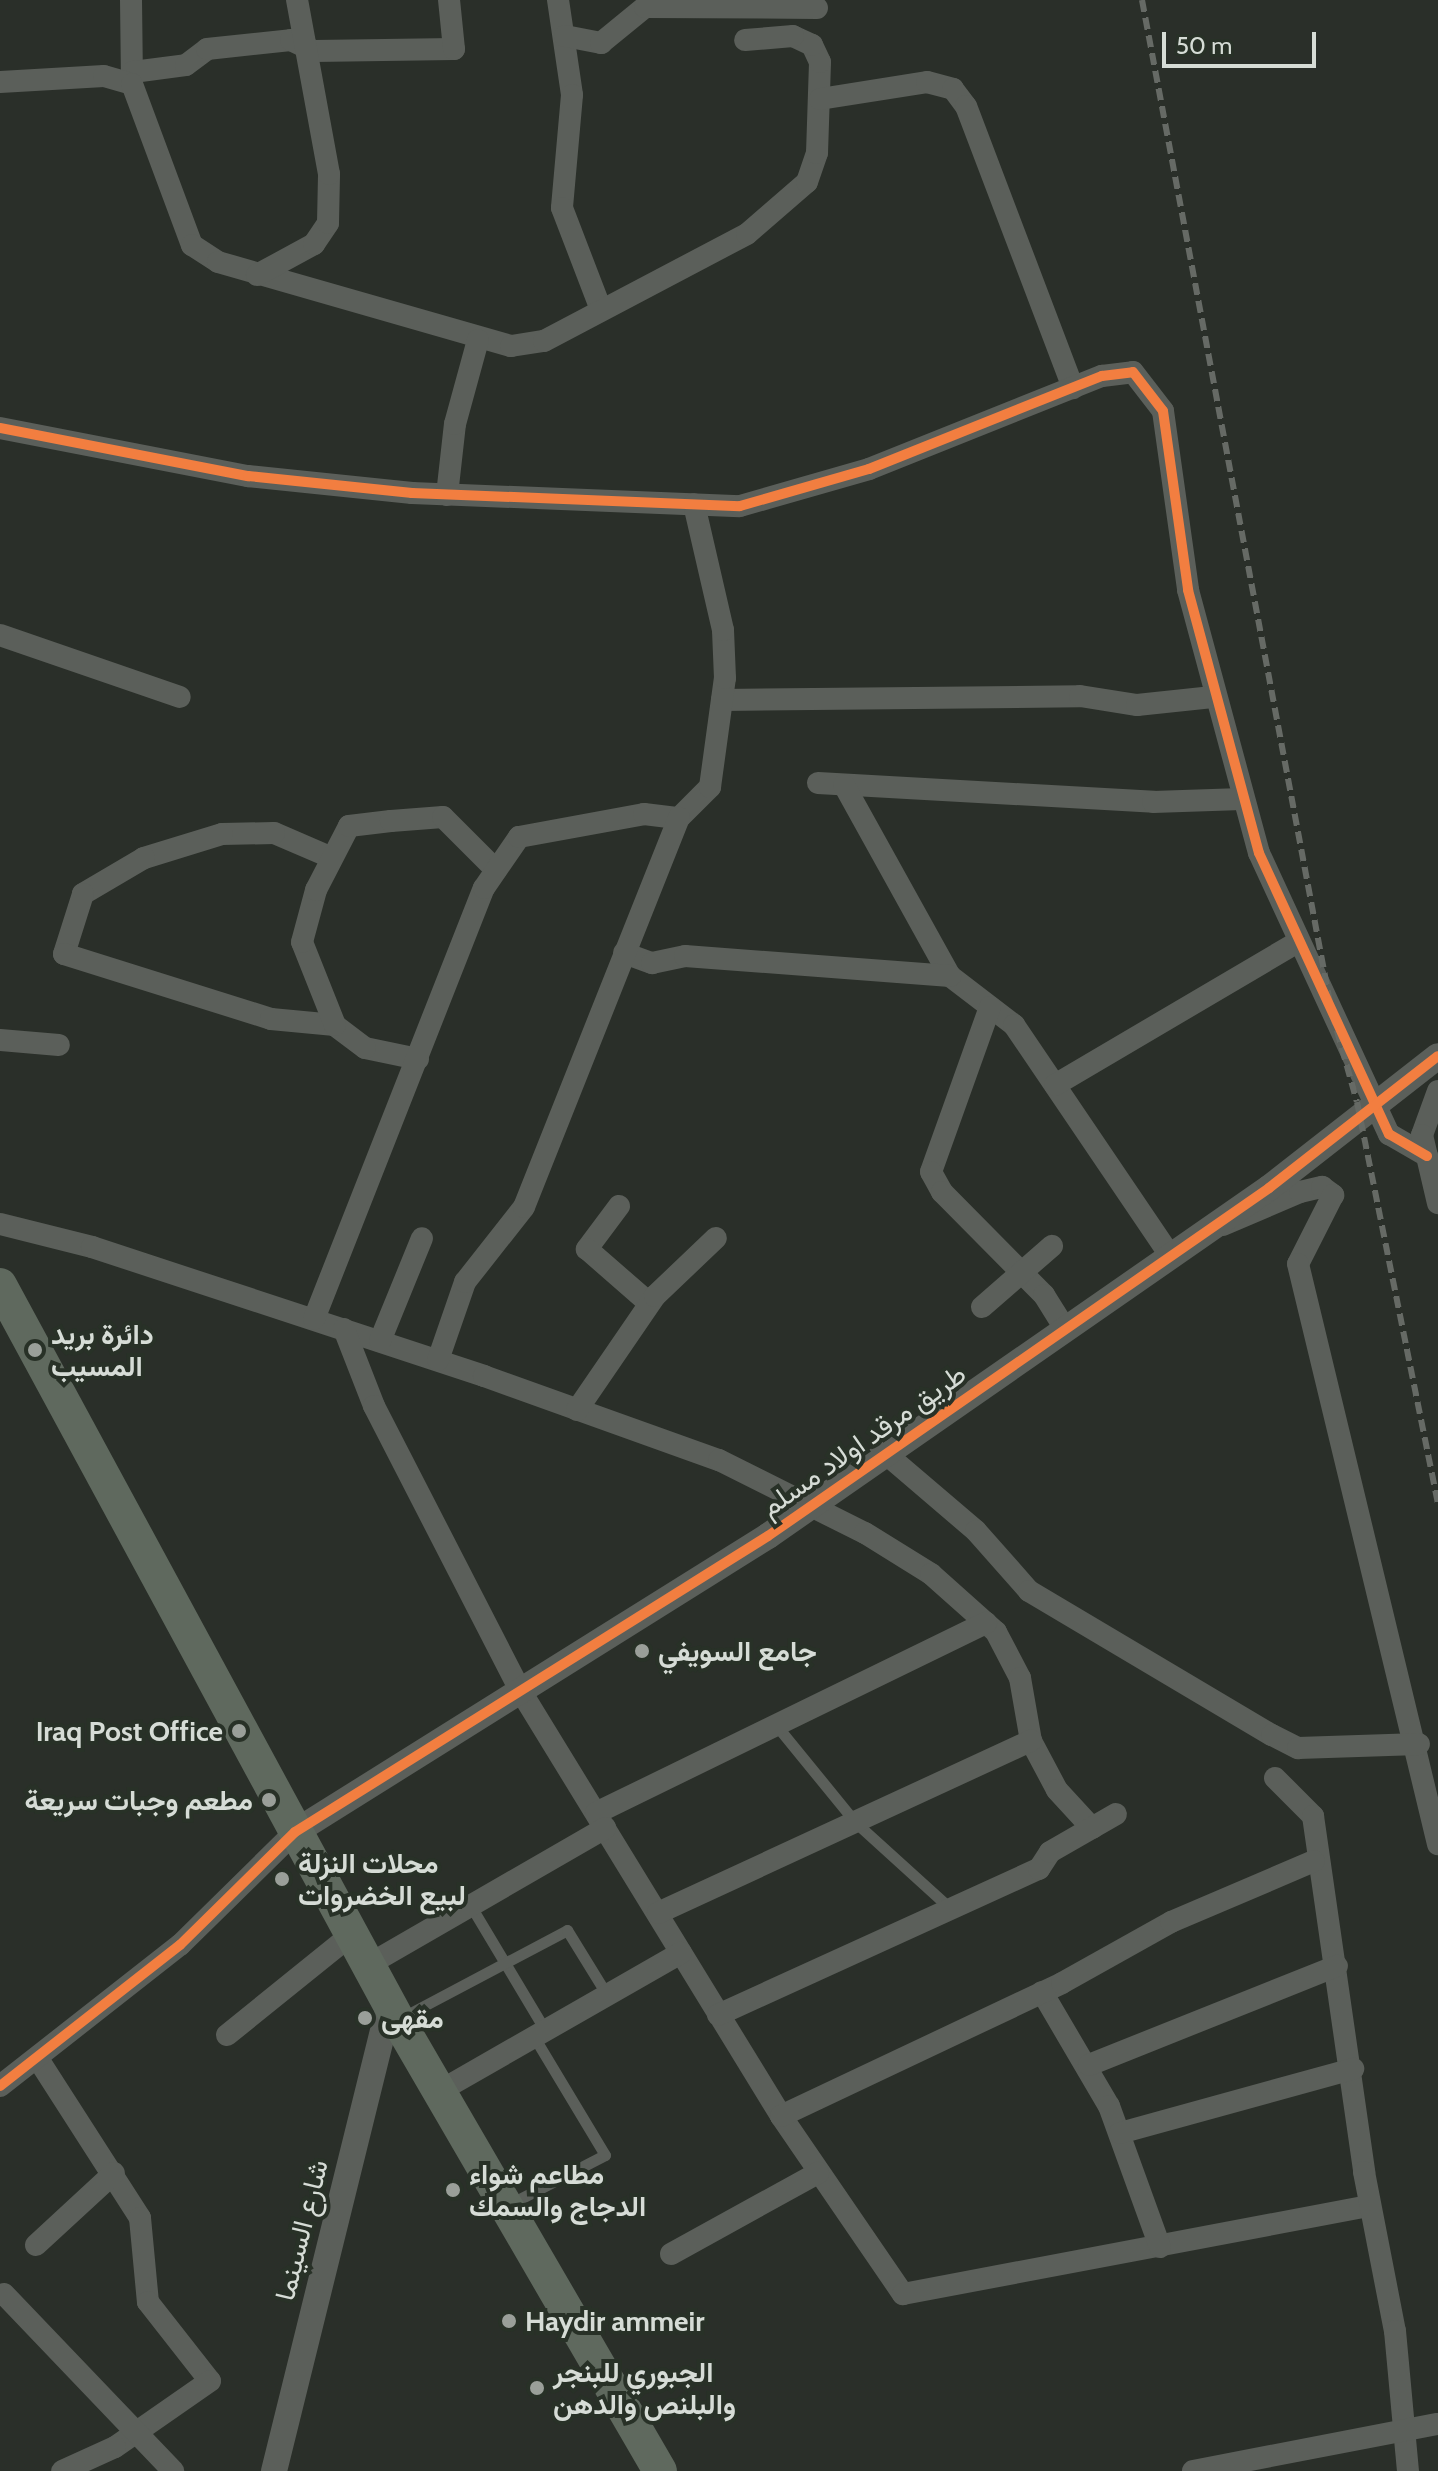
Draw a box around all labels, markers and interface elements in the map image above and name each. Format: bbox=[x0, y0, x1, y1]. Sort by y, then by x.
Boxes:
scale bar bbox=[1166, 16, 1320, 66]
text: 50 m bbox=[1176, 31, 1232, 60]
place label: دائرة بريد المسيب bbox=[51, 1317, 154, 1383]
marker: دائرة بريد المسيب bbox=[26, 1341, 44, 1359]
street label: طريق مرقد اولاد مسلم bbox=[754, 1356, 972, 1524]
place label: جامع السويفي bbox=[658, 1634, 817, 1668]
marker: جامع السويفي bbox=[633, 1642, 651, 1660]
place label: Iraq Post Office bbox=[36, 1714, 223, 1748]
marker: Iraq Post Office bbox=[230, 1722, 248, 1740]
place label: مطعم وجبات سريعة bbox=[24, 1783, 253, 1817]
marker: مطعم وجبات سريعة bbox=[260, 1791, 278, 1809]
place label: محلات النزلة لبيع الخضروات bbox=[298, 1846, 466, 1912]
marker: محلات النزلة لبيع الخضروات bbox=[273, 1870, 291, 1888]
place label: مقهى bbox=[381, 2001, 444, 2035]
marker: مقهى bbox=[356, 2009, 374, 2027]
street label: شارع السينما bbox=[267, 2156, 335, 2304]
place label: مطاعم شواء الدجاج والسمك bbox=[469, 2157, 646, 2223]
marker: مطاعم شواء الدجاج والسمك bbox=[444, 2181, 462, 2199]
place label: Haydir ammeir bbox=[525, 2304, 704, 2338]
marker: Haydir ammeir bbox=[500, 2312, 518, 2330]
place label: الجبوري للبنجر والبلنص والدهن bbox=[553, 2355, 736, 2421]
marker: الجبوري للبنجر والبلنص والدهن bbox=[528, 2379, 546, 2397]

